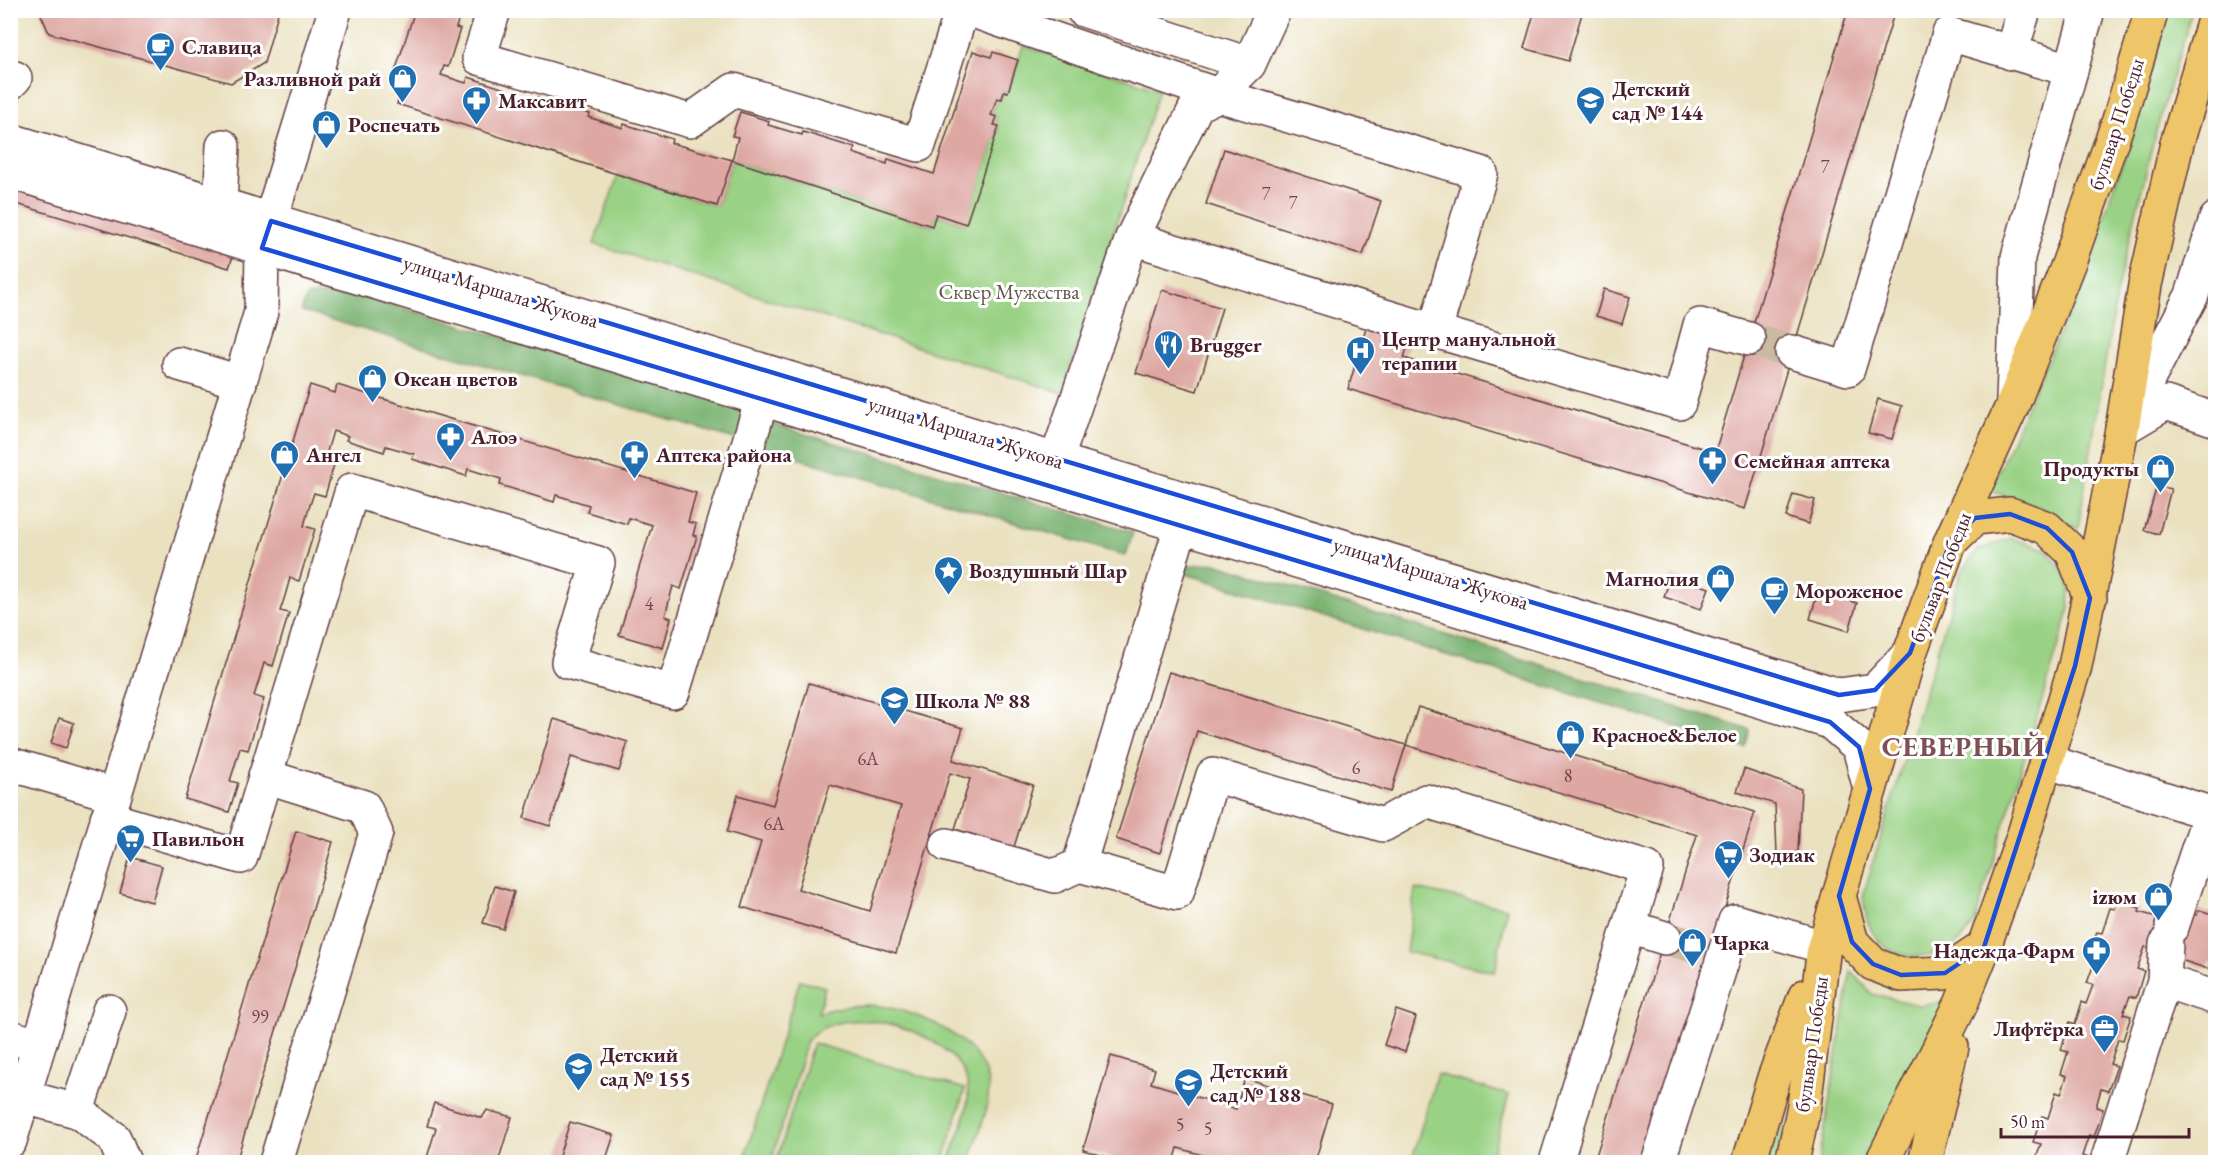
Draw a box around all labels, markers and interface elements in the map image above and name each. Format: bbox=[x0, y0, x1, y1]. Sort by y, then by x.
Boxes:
cafe icon: Славица bbox=[145, 30, 177, 72]
place label: Славица bbox=[182, 33, 262, 60]
street label: бульвар Победы bbox=[2082, 55, 2150, 193]
shop icon: Разливной рай bbox=[386, 62, 418, 104]
place label: Разливной рай bbox=[244, 65, 381, 92]
place label: Детский сад № 144 bbox=[1612, 75, 1704, 126]
pharmacy icon: Максавит bbox=[461, 84, 493, 126]
school or university icon: Детский сад № 144 bbox=[1575, 84, 1607, 126]
place label: Максавит bbox=[498, 87, 587, 114]
shop icon: Роспечать bbox=[311, 108, 343, 150]
place label: Роспечать bbox=[348, 111, 440, 138]
house number: 7 bbox=[1821, 155, 1830, 178]
house number: 7 bbox=[1262, 182, 1271, 205]
house number: 7 bbox=[1289, 191, 1298, 214]
street label: улица Маршала Жукова bbox=[400, 248, 603, 334]
park label: Сквер Мужества bbox=[938, 278, 1080, 305]
place label: Центр мануальной терапии bbox=[1382, 325, 1556, 376]
restaurant icon: Brugger bbox=[1153, 328, 1185, 370]
place label: Brugger bbox=[1190, 331, 1262, 358]
hospital icon: Центр мануальной терапии bbox=[1345, 334, 1377, 376]
shop icon: Океан цветов bbox=[357, 362, 389, 404]
place label: Океан цветов bbox=[394, 365, 518, 392]
street label: улица Маршала Жукова bbox=[865, 389, 1068, 475]
pharmacy icon: Алоэ bbox=[434, 420, 466, 462]
place label: Алоэ bbox=[470, 423, 517, 450]
shop icon: Ангел bbox=[269, 438, 301, 480]
pharmacy icon: Аптека района bbox=[619, 438, 651, 480]
place label: Ангел bbox=[305, 441, 362, 468]
place label: Аптека района bbox=[655, 441, 792, 468]
pharmacy icon: Семейная аптека bbox=[1697, 444, 1729, 486]
place label: Семейная аптека bbox=[1734, 447, 1891, 474]
shop icon: Продукты bbox=[2144, 452, 2176, 494]
place label: Продукты bbox=[2044, 455, 2139, 482]
street label: бульвар Победы bbox=[1903, 508, 1977, 646]
street label: улица Маршала Жукова bbox=[1330, 530, 1533, 616]
place icon: Воздушный Шар bbox=[932, 554, 964, 596]
place label: Воздушный Шар bbox=[969, 557, 1127, 584]
shop icon: Магнолия bbox=[1704, 562, 1736, 604]
place label: Магнолия bbox=[1605, 565, 1699, 592]
cafe icon: Мороженое bbox=[1758, 574, 1790, 616]
place label: Мороженое bbox=[1795, 577, 1903, 604]
house number: 4 bbox=[645, 592, 654, 615]
school or university icon: Школа № 88 bbox=[878, 684, 910, 726]
place label: Школа № 88 bbox=[915, 687, 1030, 714]
shop icon: Красное&Белое bbox=[1555, 718, 1587, 760]
place label: Красное&Белое bbox=[1592, 721, 1737, 748]
district label: СЕВЕРНЫЙ bbox=[1882, 729, 2046, 764]
house number: 6А bbox=[857, 747, 879, 770]
house number: 6 bbox=[1352, 756, 1361, 779]
house number: 8 bbox=[1564, 764, 1572, 787]
house number: 6А bbox=[763, 812, 785, 835]
supermarket icon: Павильон bbox=[115, 822, 147, 864]
place label: Павильон bbox=[152, 825, 244, 852]
supermarket icon: Зодиак bbox=[1712, 838, 1744, 880]
place label: Зодиак bbox=[1749, 841, 1815, 868]
shop icon: izюм bbox=[2142, 880, 2174, 922]
place label: izюм bbox=[2092, 883, 2137, 910]
shop icon: Чарка bbox=[1676, 926, 1708, 968]
place label: Чарка bbox=[1713, 929, 1770, 956]
pharmacy icon: Надежда-Фарм bbox=[2080, 934, 2112, 976]
place label: Надежда-Фарм bbox=[1934, 937, 2075, 964]
street label: бульвар Победы bbox=[1788, 974, 1834, 1114]
house number: 99 bbox=[251, 1005, 269, 1028]
office icon: Лифтёрка bbox=[2089, 1012, 2121, 1054]
place label: Лифтёрка bbox=[1993, 1015, 2085, 1042]
place label: Детский сад № 155 bbox=[600, 1041, 691, 1092]
school or university icon: Детский сад № 155 bbox=[563, 1050, 595, 1092]
place label: Детский сад № 188 bbox=[1210, 1057, 1301, 1108]
school or university icon: Детский сад № 188 bbox=[1173, 1066, 1205, 1108]
scale bar bbox=[2001, 1101, 2188, 1139]
text: 50 m bbox=[2010, 1110, 2045, 1133]
house number: 5 bbox=[1176, 1113, 1184, 1136]
house number: 5 bbox=[1204, 1117, 1212, 1140]

